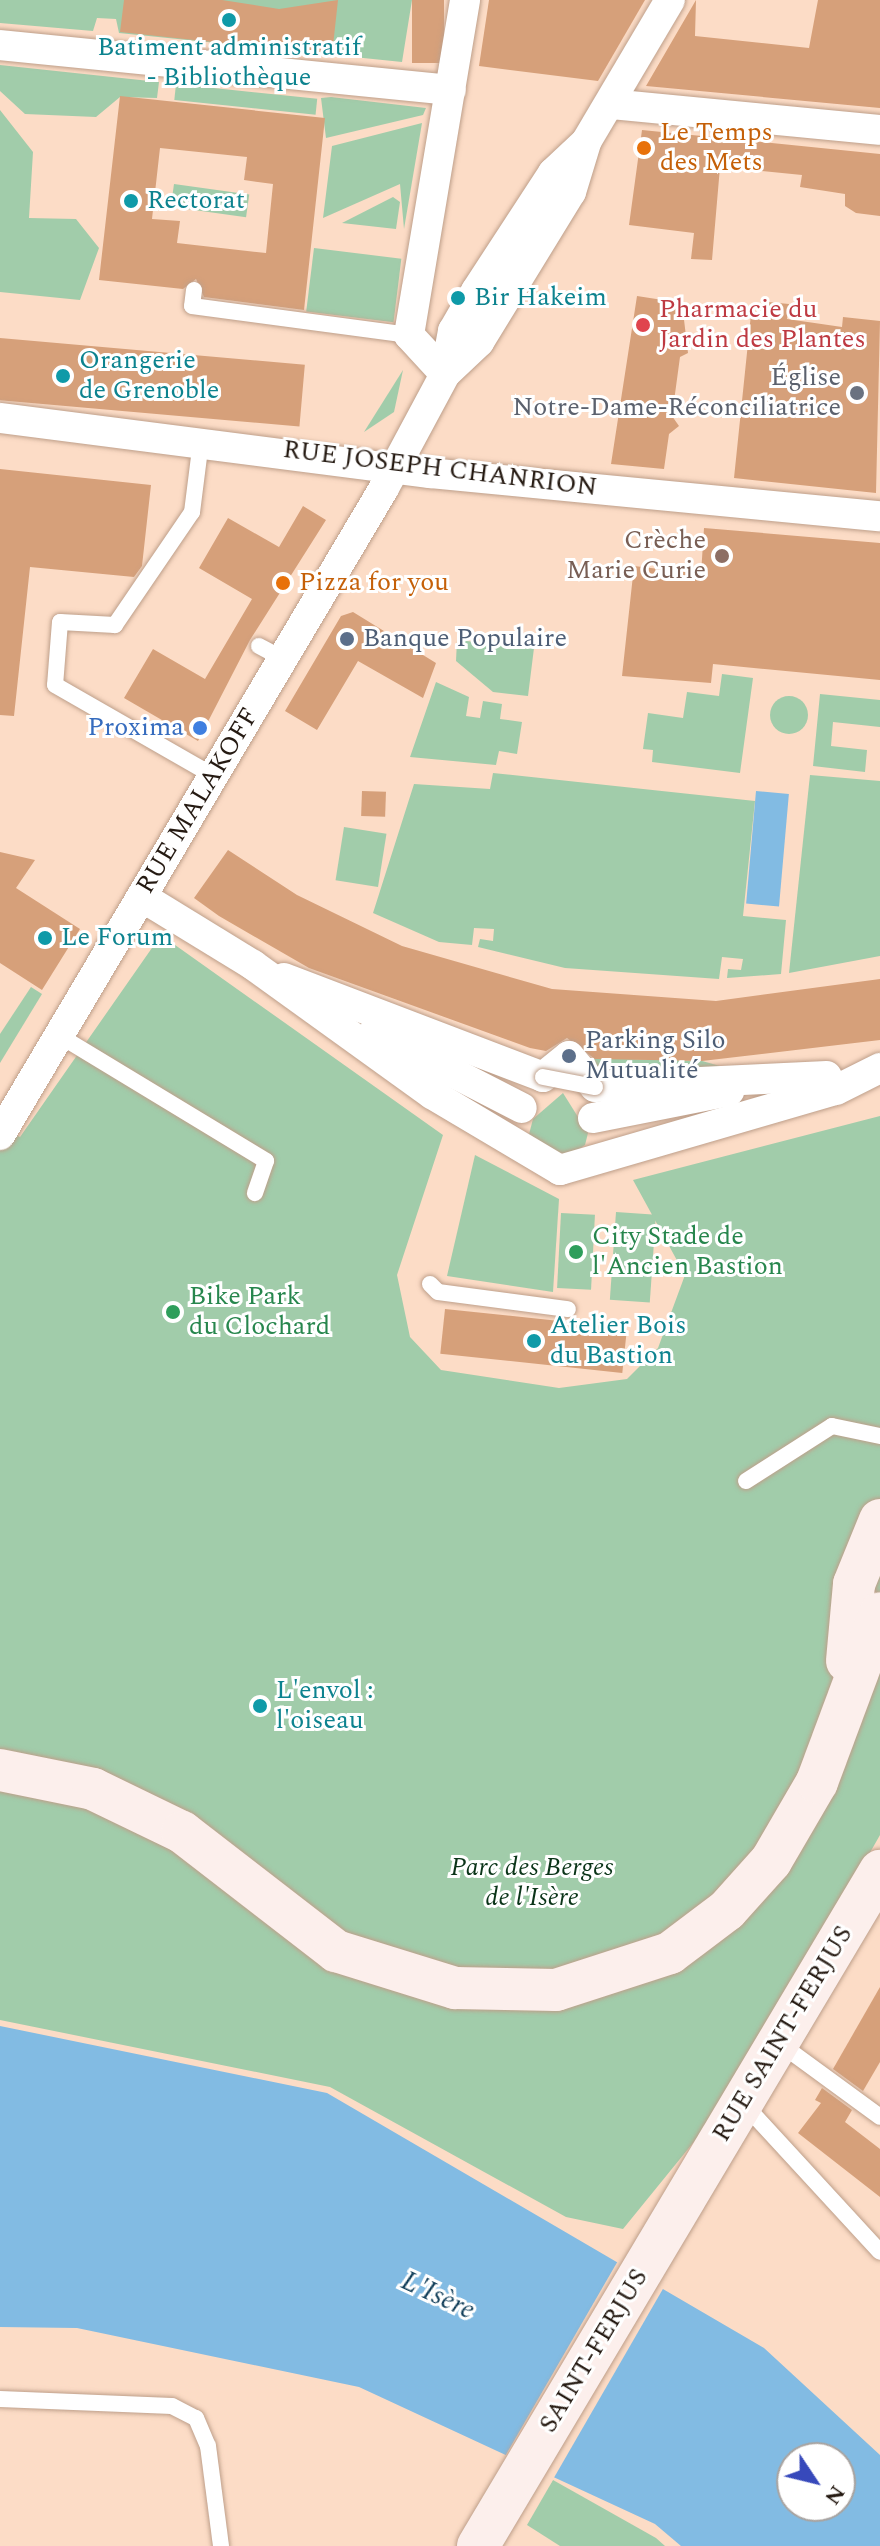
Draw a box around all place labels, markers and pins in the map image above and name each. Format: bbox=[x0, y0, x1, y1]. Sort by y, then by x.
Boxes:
marker: Batiment administratif - Bibliothèque bbox=[220, 11, 238, 29]
place label: Batiment administratif - Bibliothèque bbox=[97, 32, 361, 94]
place label: Le Temps des Mets bbox=[660, 117, 773, 178]
marker: Le Temps des Mets bbox=[635, 139, 653, 157]
place label: Rectorat bbox=[147, 185, 245, 217]
marker: Rectorat bbox=[122, 192, 140, 210]
place label: Bir Hakeim bbox=[474, 282, 607, 314]
marker: Bir Hakeim bbox=[449, 289, 467, 307]
place label: Pharmacie du Jardin des Plantes bbox=[659, 294, 866, 356]
marker: Pharmacie du Jardin des Plantes bbox=[634, 316, 652, 334]
place label: Orangerie de Grenoble bbox=[79, 345, 219, 406]
place label: Église Notre-Dame-Réconciliatrice bbox=[513, 362, 841, 424]
marker: Orangerie de Grenoble bbox=[54, 367, 72, 385]
marker: Église Notre-Dame-Réconciliatrice bbox=[848, 384, 866, 402]
place label: Crèche Marie Curie bbox=[566, 525, 706, 586]
marker: Crèche Marie Curie bbox=[713, 547, 731, 565]
place label: Pizza for you bbox=[299, 567, 449, 599]
marker: Pizza for you bbox=[274, 574, 292, 592]
place label: Banque Populaire bbox=[363, 623, 567, 655]
marker: Banque Populaire bbox=[338, 630, 356, 648]
place label: Proxima bbox=[88, 712, 184, 744]
marker: Proxima bbox=[191, 719, 209, 737]
place label: Le Forum bbox=[61, 922, 173, 954]
marker: Le Forum bbox=[36, 929, 54, 947]
place label: Parking Silo Mutualité bbox=[585, 1025, 726, 1086]
marker: Parking Silo Mutualité bbox=[560, 1047, 578, 1065]
place label: City Stade de l'Ancien Bastion bbox=[592, 1221, 783, 1282]
marker: City Stade de l'Ancien Bastion bbox=[567, 1243, 585, 1261]
place label: Bike Park du Clochard bbox=[189, 1281, 330, 1342]
marker: Bike Park du Clochard bbox=[164, 1303, 182, 1321]
place label: Atelier Bois du Bastion bbox=[550, 1310, 686, 1372]
marker: Atelier Bois du Bastion bbox=[525, 1332, 543, 1350]
place label: L'envol : l'oiseau bbox=[276, 1675, 374, 1736]
marker: L'envol : l'oiseau bbox=[251, 1697, 269, 1715]

